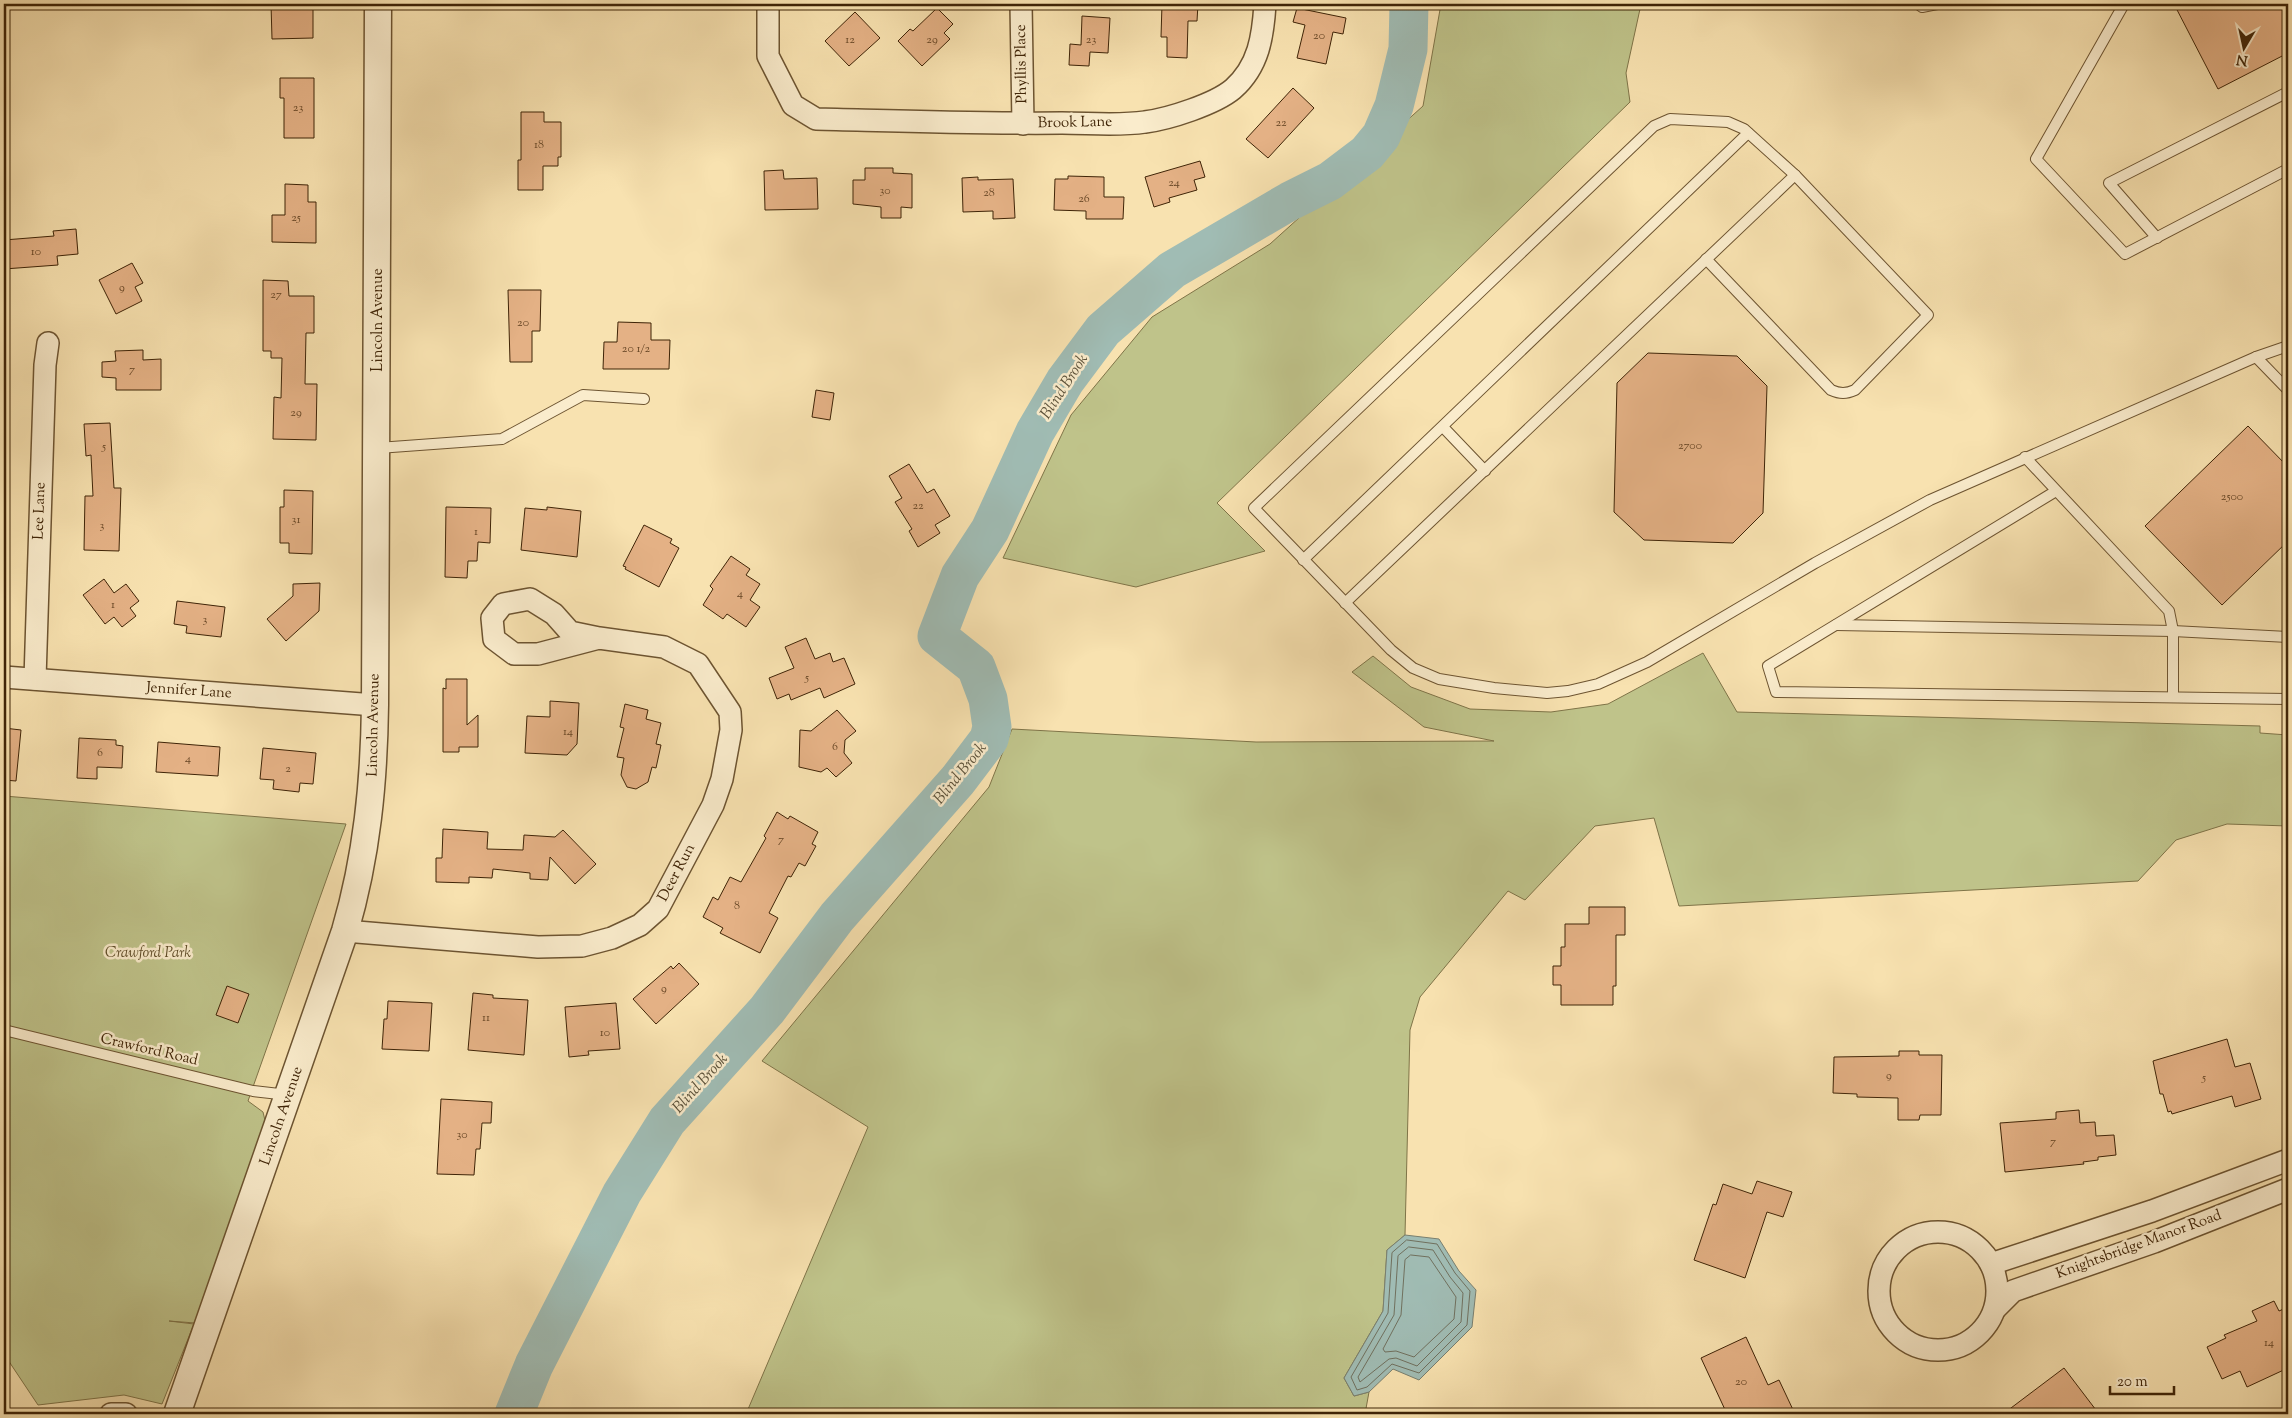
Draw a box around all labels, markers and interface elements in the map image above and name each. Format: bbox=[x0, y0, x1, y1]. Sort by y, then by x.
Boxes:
north arrow bbox=[2220, 22, 2270, 72]
street label: Phyllis Place bbox=[1011, 24, 1033, 104]
house number: 20 bbox=[1313, 27, 1325, 45]
house number: 12 bbox=[845, 31, 855, 49]
house number: 29 bbox=[926, 31, 938, 49]
house number: 23 bbox=[1086, 31, 1096, 49]
text: N bbox=[2235, 48, 2249, 70]
house number: 23 bbox=[293, 99, 303, 117]
street label: Brook Lane bbox=[1038, 112, 1112, 134]
house number: 22 bbox=[1275, 114, 1287, 132]
house number: 18 bbox=[534, 136, 544, 154]
house number: 24 bbox=[1168, 174, 1180, 192]
house number: 30 bbox=[879, 182, 891, 200]
house number: 28 bbox=[983, 184, 995, 202]
house number: 26 bbox=[1078, 190, 1090, 208]
house number: 25 bbox=[291, 209, 301, 227]
house number: 10 bbox=[31, 243, 41, 261]
street label: Lincoln Avenue bbox=[368, 268, 389, 372]
house number: 9 bbox=[119, 279, 125, 297]
house number: 27 bbox=[270, 286, 282, 304]
house number: 20 bbox=[517, 314, 529, 332]
house number: 20 1/2 bbox=[622, 340, 651, 358]
water label: Blind Brook bbox=[1035, 350, 1095, 424]
house number: 7 bbox=[129, 361, 135, 379]
house number: 29 bbox=[290, 404, 302, 422]
house number: 2700 bbox=[1678, 437, 1702, 455]
house number: 5 bbox=[101, 438, 106, 456]
street label: Lee Lane bbox=[28, 482, 52, 540]
house number: 2500 bbox=[2221, 488, 2243, 506]
house number: 22 bbox=[912, 497, 924, 515]
house number: 31 bbox=[292, 511, 300, 529]
house number: 3 bbox=[100, 517, 105, 535]
house number: 1 bbox=[474, 523, 478, 541]
house number: 4 bbox=[737, 585, 743, 603]
house number: 1 bbox=[111, 596, 115, 614]
house number: 3 bbox=[203, 611, 208, 629]
house number: 5 bbox=[804, 669, 809, 687]
street label: Lincoln Avenue bbox=[363, 673, 385, 777]
street label: Jennifer Lane bbox=[145, 677, 232, 704]
house number: 14 bbox=[563, 723, 573, 741]
house number: 6 bbox=[832, 738, 838, 756]
water label: Blind Brook bbox=[929, 738, 993, 810]
house number: 6 bbox=[97, 744, 103, 762]
house number: 4 bbox=[185, 750, 191, 768]
house number: 2 bbox=[285, 760, 291, 778]
house number: 7 bbox=[778, 831, 784, 849]
street label: Deer Run bbox=[653, 840, 701, 906]
house number: 8 bbox=[734, 897, 740, 915]
park label: Crawford Park bbox=[105, 943, 191, 964]
house number: 9 bbox=[661, 980, 667, 998]
house number: 11 bbox=[482, 1009, 490, 1027]
house number: 10 bbox=[600, 1024, 610, 1042]
street label: Crawford Road bbox=[98, 1029, 200, 1072]
water label: Blind Brook bbox=[668, 1049, 734, 1119]
street label: Lincoln Avenue bbox=[255, 1064, 309, 1168]
house number: 9 bbox=[1886, 1067, 1892, 1085]
house number: 5 bbox=[2201, 1069, 2206, 1087]
house number: 30 bbox=[456, 1126, 468, 1144]
house number: 7 bbox=[2050, 1133, 2056, 1151]
street label: Knightsbridge Manor Road bbox=[2053, 1205, 2225, 1285]
house number: 14 bbox=[2264, 1334, 2274, 1352]
scale bar bbox=[2110, 1363, 2173, 1395]
text: 20 m bbox=[2117, 1372, 2148, 1393]
house number: 20 bbox=[1735, 1373, 1747, 1391]

